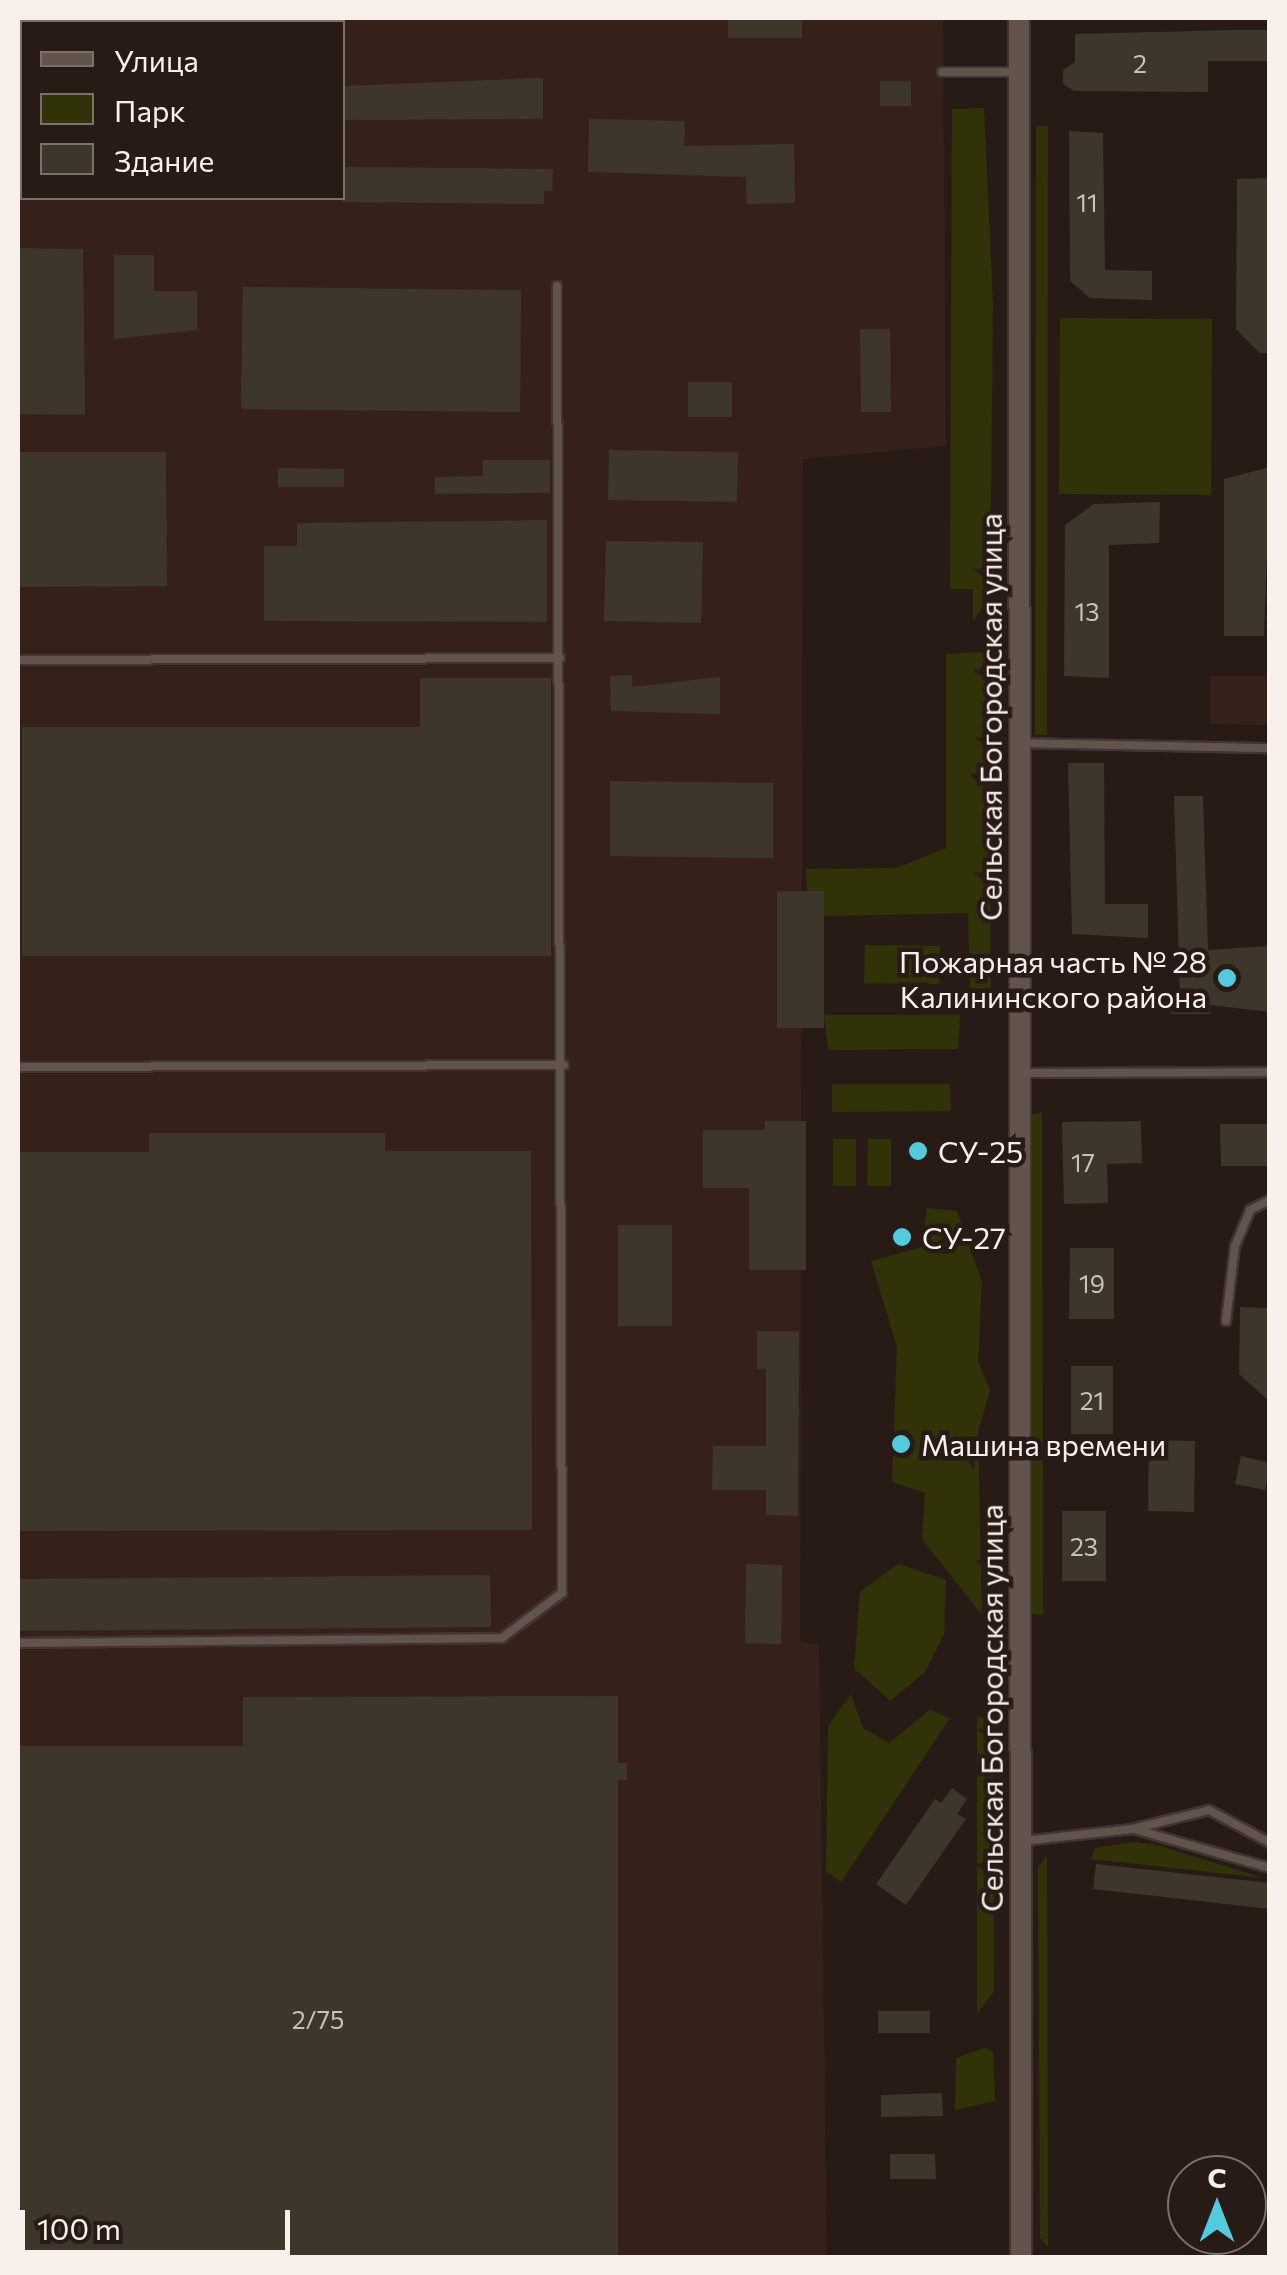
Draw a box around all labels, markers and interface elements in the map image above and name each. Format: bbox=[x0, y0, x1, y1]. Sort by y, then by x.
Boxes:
legend bbox=[20, 20, 345, 200]
text: Улица bbox=[114, 41, 199, 78]
house number: 2 bbox=[1133, 48, 1147, 78]
text: Парк bbox=[114, 91, 186, 128]
text: Здание bbox=[114, 141, 214, 178]
house number: 11 bbox=[1076, 187, 1098, 217]
street label: Сельская Богородская улица bbox=[972, 513, 1008, 921]
house number: 13 bbox=[1075, 596, 1099, 626]
place label: Пожарная часть № 28 Калининского района bbox=[899, 943, 1207, 1014]
marker: Пожарная часть № 28 Калининского района bbox=[1216, 967, 1238, 989]
place label: СУ-25 bbox=[938, 1133, 1023, 1169]
marker: СУ-25 bbox=[907, 1140, 929, 1162]
house number: 17 bbox=[1071, 1147, 1095, 1177]
place label: СУ-27 bbox=[922, 1219, 1006, 1255]
marker: СУ-27 bbox=[891, 1226, 913, 1248]
house number: 19 bbox=[1079, 1268, 1105, 1298]
house number: 21 bbox=[1080, 1385, 1104, 1415]
place label: Машина времени bbox=[921, 1426, 1166, 1462]
marker: Машина времени bbox=[890, 1433, 912, 1455]
street label: Сельская Богородская улица bbox=[973, 1504, 1009, 1912]
house number: 23 bbox=[1070, 1531, 1098, 1561]
house number: 2/75 bbox=[292, 2004, 344, 2034]
north arrow bbox=[1167, 2155, 1267, 2255]
text: С bbox=[1207, 2160, 1227, 2194]
scale bar bbox=[25, 2190, 295, 2252]
text: 100 m bbox=[37, 2209, 121, 2246]

